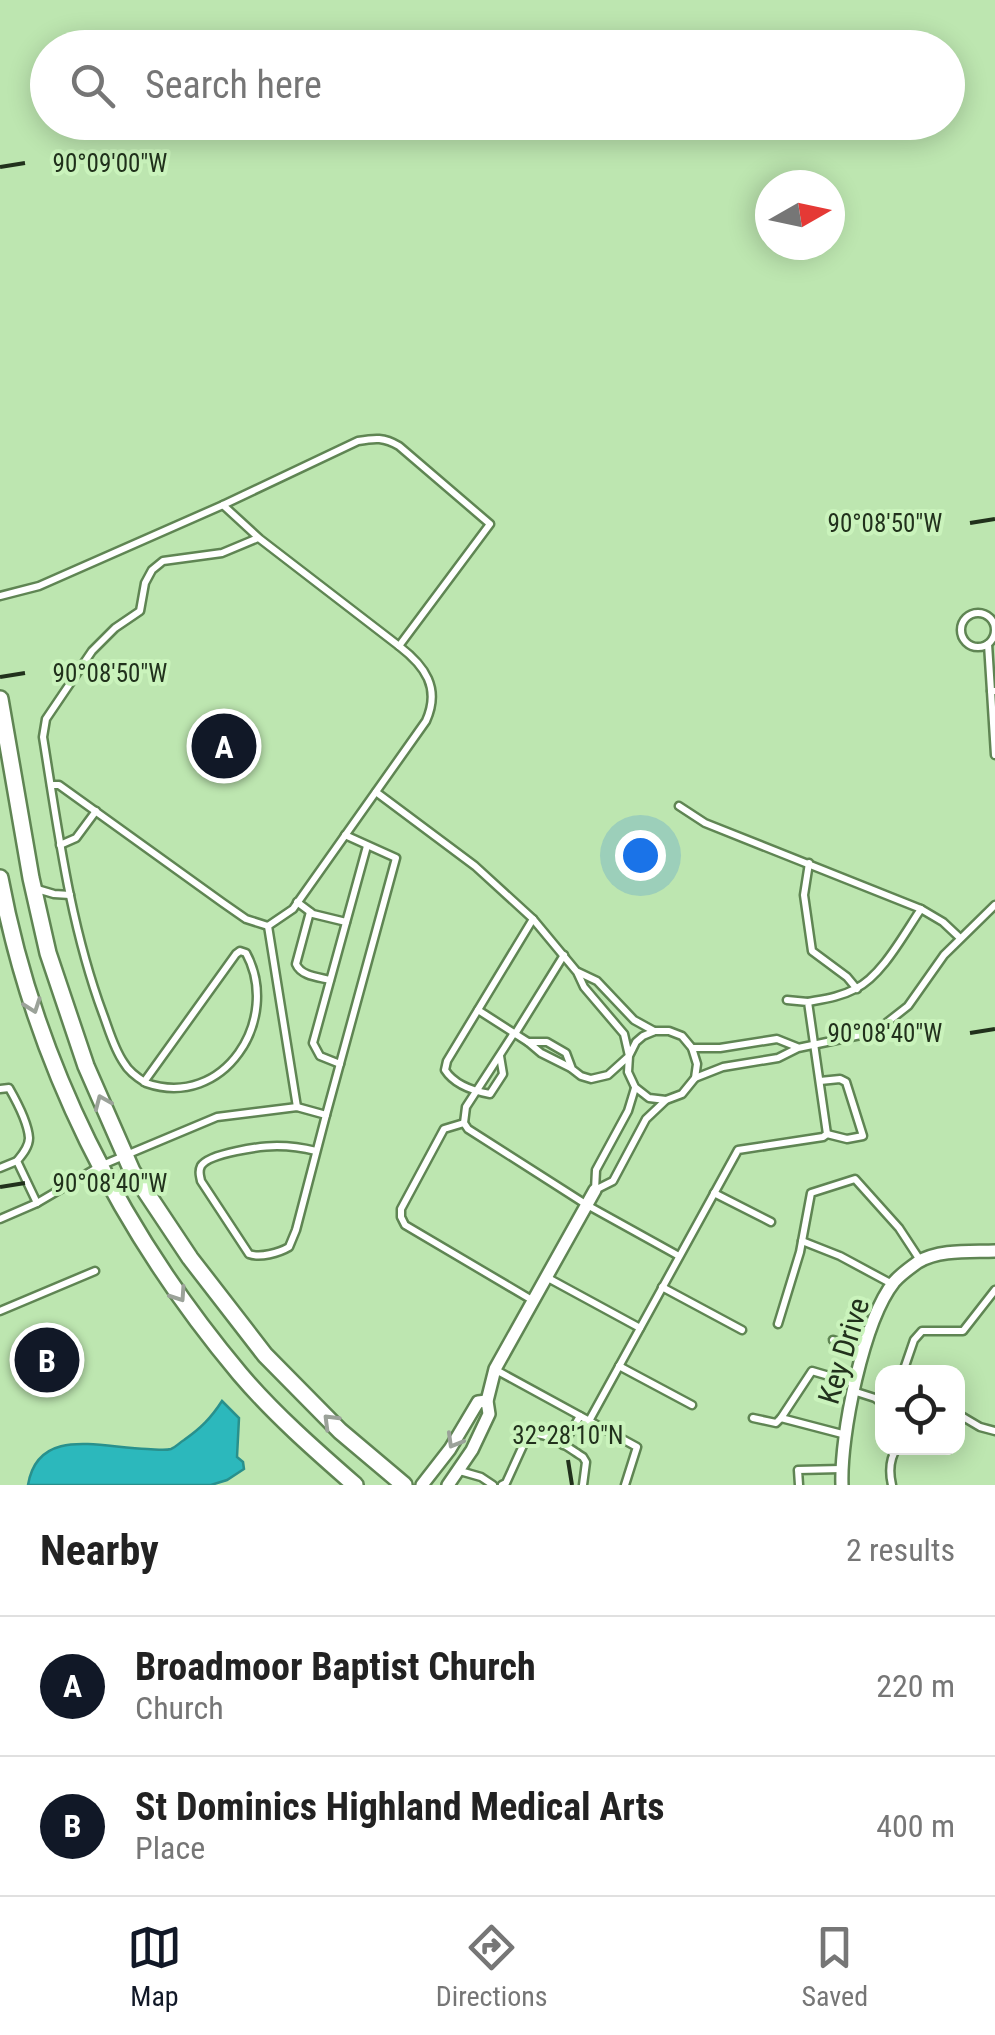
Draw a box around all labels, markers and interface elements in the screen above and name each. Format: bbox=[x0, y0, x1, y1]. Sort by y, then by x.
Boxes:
search box bbox=[30, 30, 965, 140]
icon: search bbox=[65, 58, 120, 113]
text: Search here bbox=[145, 63, 322, 107]
text: 90°09'00"W bbox=[53, 149, 167, 178]
north arrow bbox=[755, 170, 845, 260]
text: 90°08'50"W bbox=[828, 509, 942, 538]
text: 90°08'50"W bbox=[53, 659, 167, 688]
pin: A bbox=[192, 708, 256, 784]
your location bbox=[615, 830, 666, 881]
one-way arrow bbox=[21, 996, 42, 1013]
text: 90°08'40"W bbox=[828, 1019, 942, 1048]
one-way arrow bbox=[94, 1095, 114, 1113]
text: 90°08'40"W bbox=[53, 1169, 167, 1198]
one-way arrow bbox=[167, 1283, 185, 1302]
street label: Key Drive bbox=[811, 1294, 876, 1408]
pin: B bbox=[15, 1322, 80, 1398]
map controls bbox=[875, 1365, 965, 1455]
button: locate bbox=[875, 1365, 965, 1455]
one-way arrow bbox=[324, 1415, 342, 1433]
text: 32°28'10"N bbox=[512, 1421, 624, 1450]
one-way arrow bbox=[446, 1430, 466, 1448]
text: Nearby bbox=[40, 1526, 159, 1575]
text: 2 results bbox=[846, 1531, 955, 1569]
text: Broadmoor Baptist Church bbox=[135, 1645, 536, 1689]
text: A bbox=[63, 1667, 82, 1705]
text: 220 m bbox=[876, 1667, 955, 1705]
text: Church bbox=[135, 1689, 224, 1727]
text: St Dominics Highland Medical Arts bbox=[135, 1785, 665, 1829]
text: B bbox=[64, 1807, 81, 1845]
text: 400 m bbox=[876, 1807, 955, 1845]
text: Place bbox=[135, 1829, 205, 1867]
tab: Map bbox=[127, 1920, 182, 2013]
tab: Directions bbox=[436, 1920, 548, 2013]
tab: Saved bbox=[801, 1920, 868, 2013]

